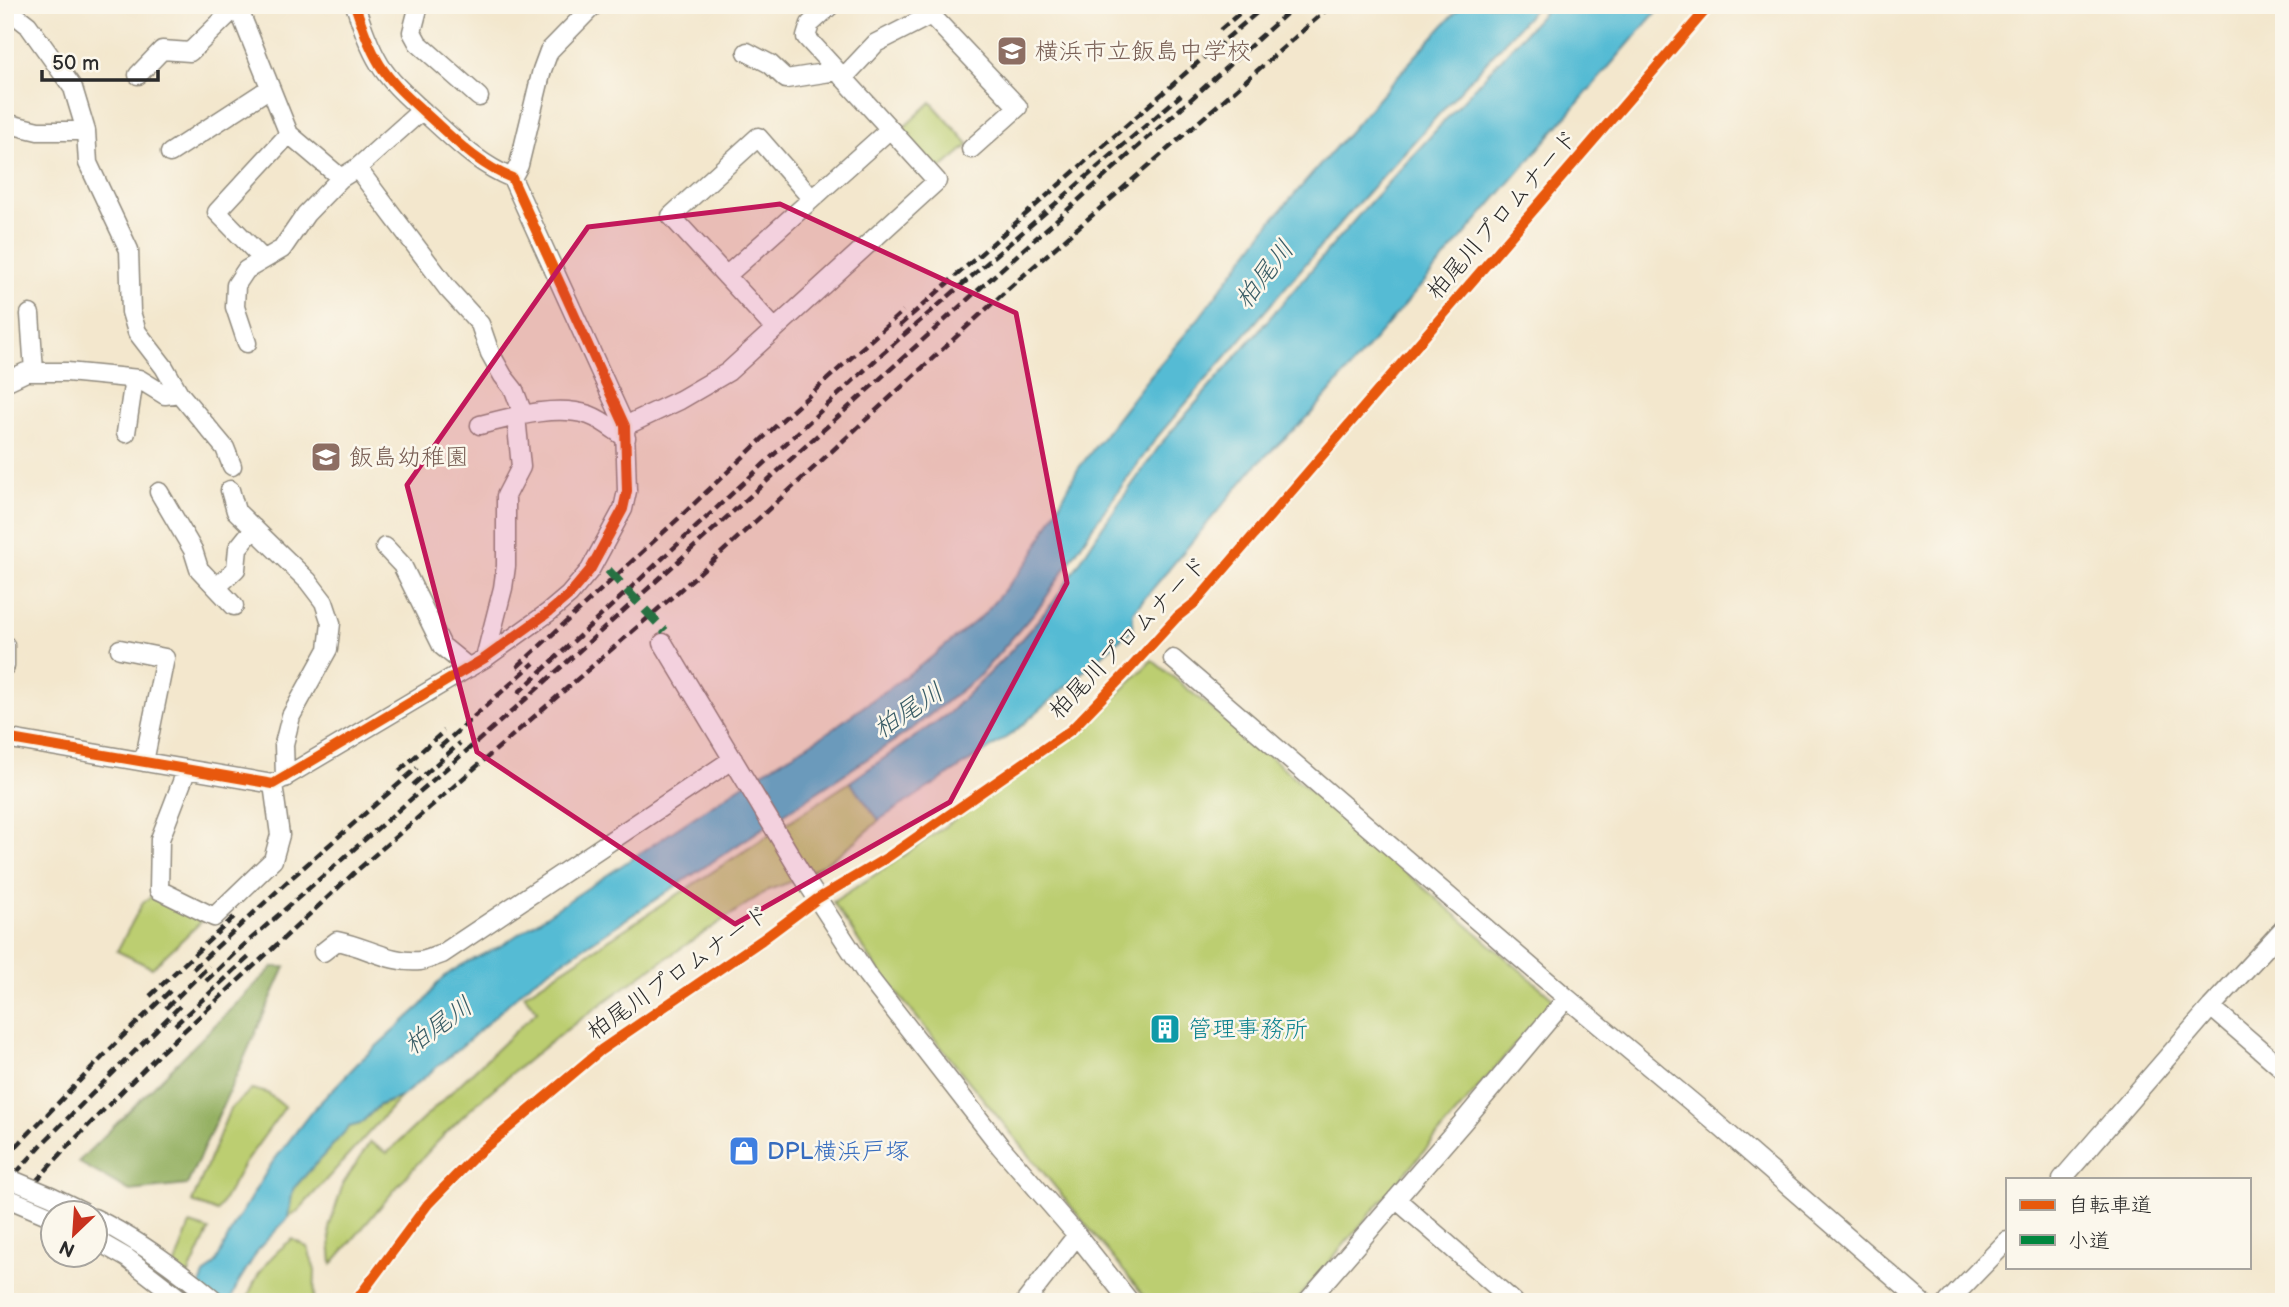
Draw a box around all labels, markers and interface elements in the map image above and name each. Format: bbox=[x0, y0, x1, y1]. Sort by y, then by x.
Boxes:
school or university icon: 横浜市立飯島中学校 bbox=[995, 34, 1029, 68]
place label: 横浜市立飯島中学校 bbox=[1035, 37, 1251, 66]
scale bar bbox=[42, 38, 158, 82]
text: 50 m bbox=[52, 51, 99, 76]
street label: 柏尾川プロムナード bbox=[1421, 123, 1584, 305]
water label: 柏尾川 bbox=[1229, 235, 1301, 315]
school or university icon: 飯島幼稚園 bbox=[309, 440, 343, 474]
place label: 飯島幼稚園 bbox=[349, 443, 469, 472]
street label: 柏尾川プロムナード bbox=[1043, 550, 1214, 725]
water label: 柏尾川 bbox=[868, 677, 950, 746]
street label: 柏尾川プロムナード bbox=[582, 899, 775, 1046]
water label: 柏尾川 bbox=[398, 991, 480, 1062]
building icon: 管理事務所 bbox=[1148, 1012, 1182, 1046]
place label: 管理事務所 bbox=[1188, 1015, 1308, 1044]
shop icon: DPL横浜戸塚 bbox=[727, 1134, 761, 1168]
place label: DPL横浜戸塚 bbox=[767, 1137, 909, 1166]
legend bbox=[2006, 1178, 2250, 1268]
text: 自転車道 bbox=[2068, 1193, 2152, 1218]
north arrow bbox=[38, 1198, 108, 1268]
text: 小道 bbox=[2068, 1229, 2110, 1254]
text: N bbox=[56, 1235, 79, 1261]

